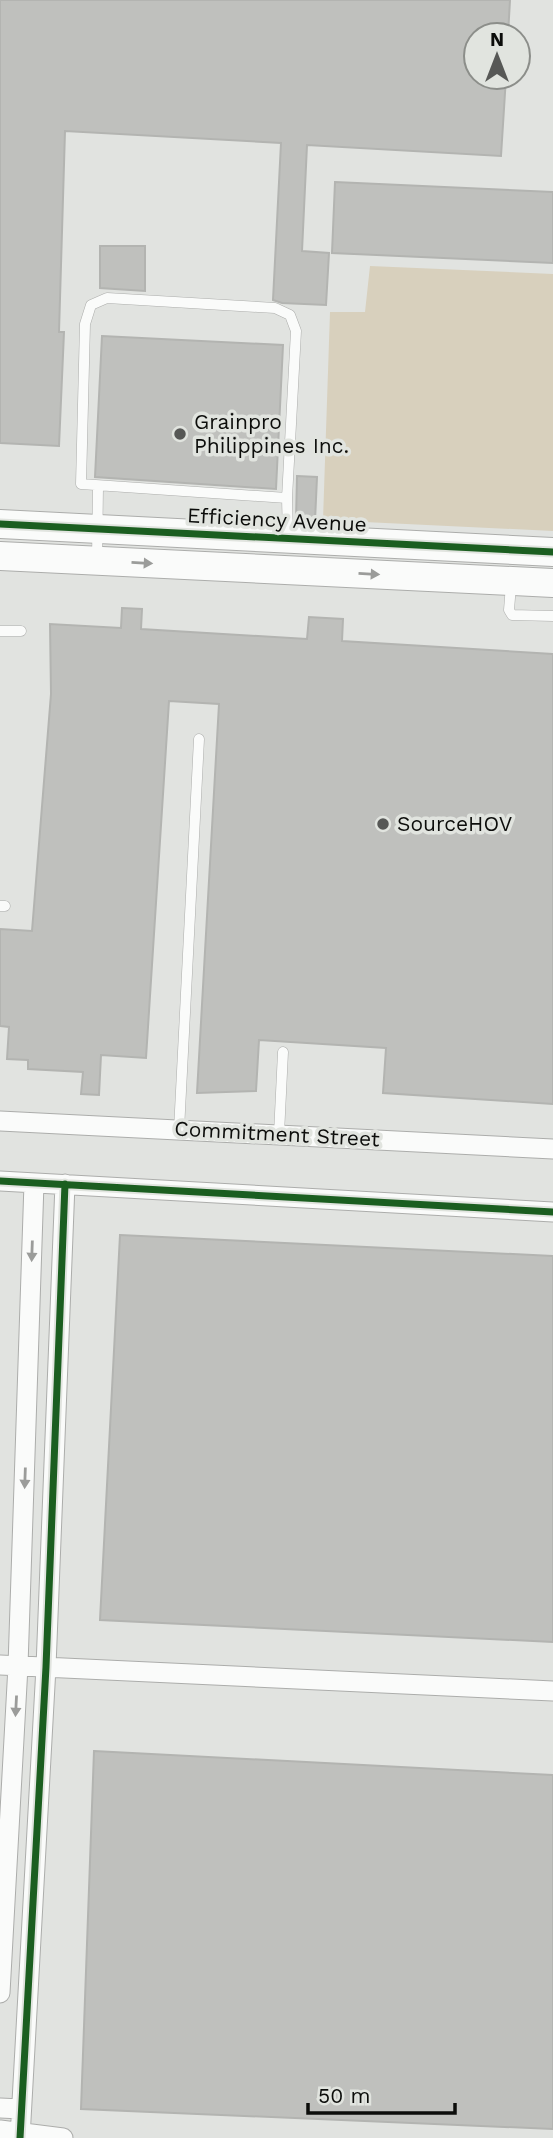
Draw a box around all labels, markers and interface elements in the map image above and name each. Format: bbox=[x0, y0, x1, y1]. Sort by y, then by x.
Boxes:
north arrow bbox=[462, 21, 532, 91]
text: N bbox=[490, 28, 504, 51]
place label: Grainpro Philippines Inc. bbox=[194, 409, 349, 458]
marker: Grainpro Philippines Inc. bbox=[172, 426, 188, 442]
street label: Efficiency Avenue bbox=[187, 502, 368, 537]
one-way arrow bbox=[131, 557, 153, 568]
one-way arrow bbox=[358, 568, 380, 579]
place label: SourceHOV bbox=[397, 811, 513, 836]
marker: SourceHOV bbox=[375, 816, 391, 832]
street label: Commitment Street bbox=[174, 1116, 381, 1151]
one-way arrow bbox=[27, 1240, 38, 1262]
one-way arrow bbox=[19, 1468, 30, 1490]
one-way arrow bbox=[11, 1695, 22, 1717]
scale bar bbox=[308, 2072, 455, 2116]
text: 50 m bbox=[318, 2083, 370, 2108]

